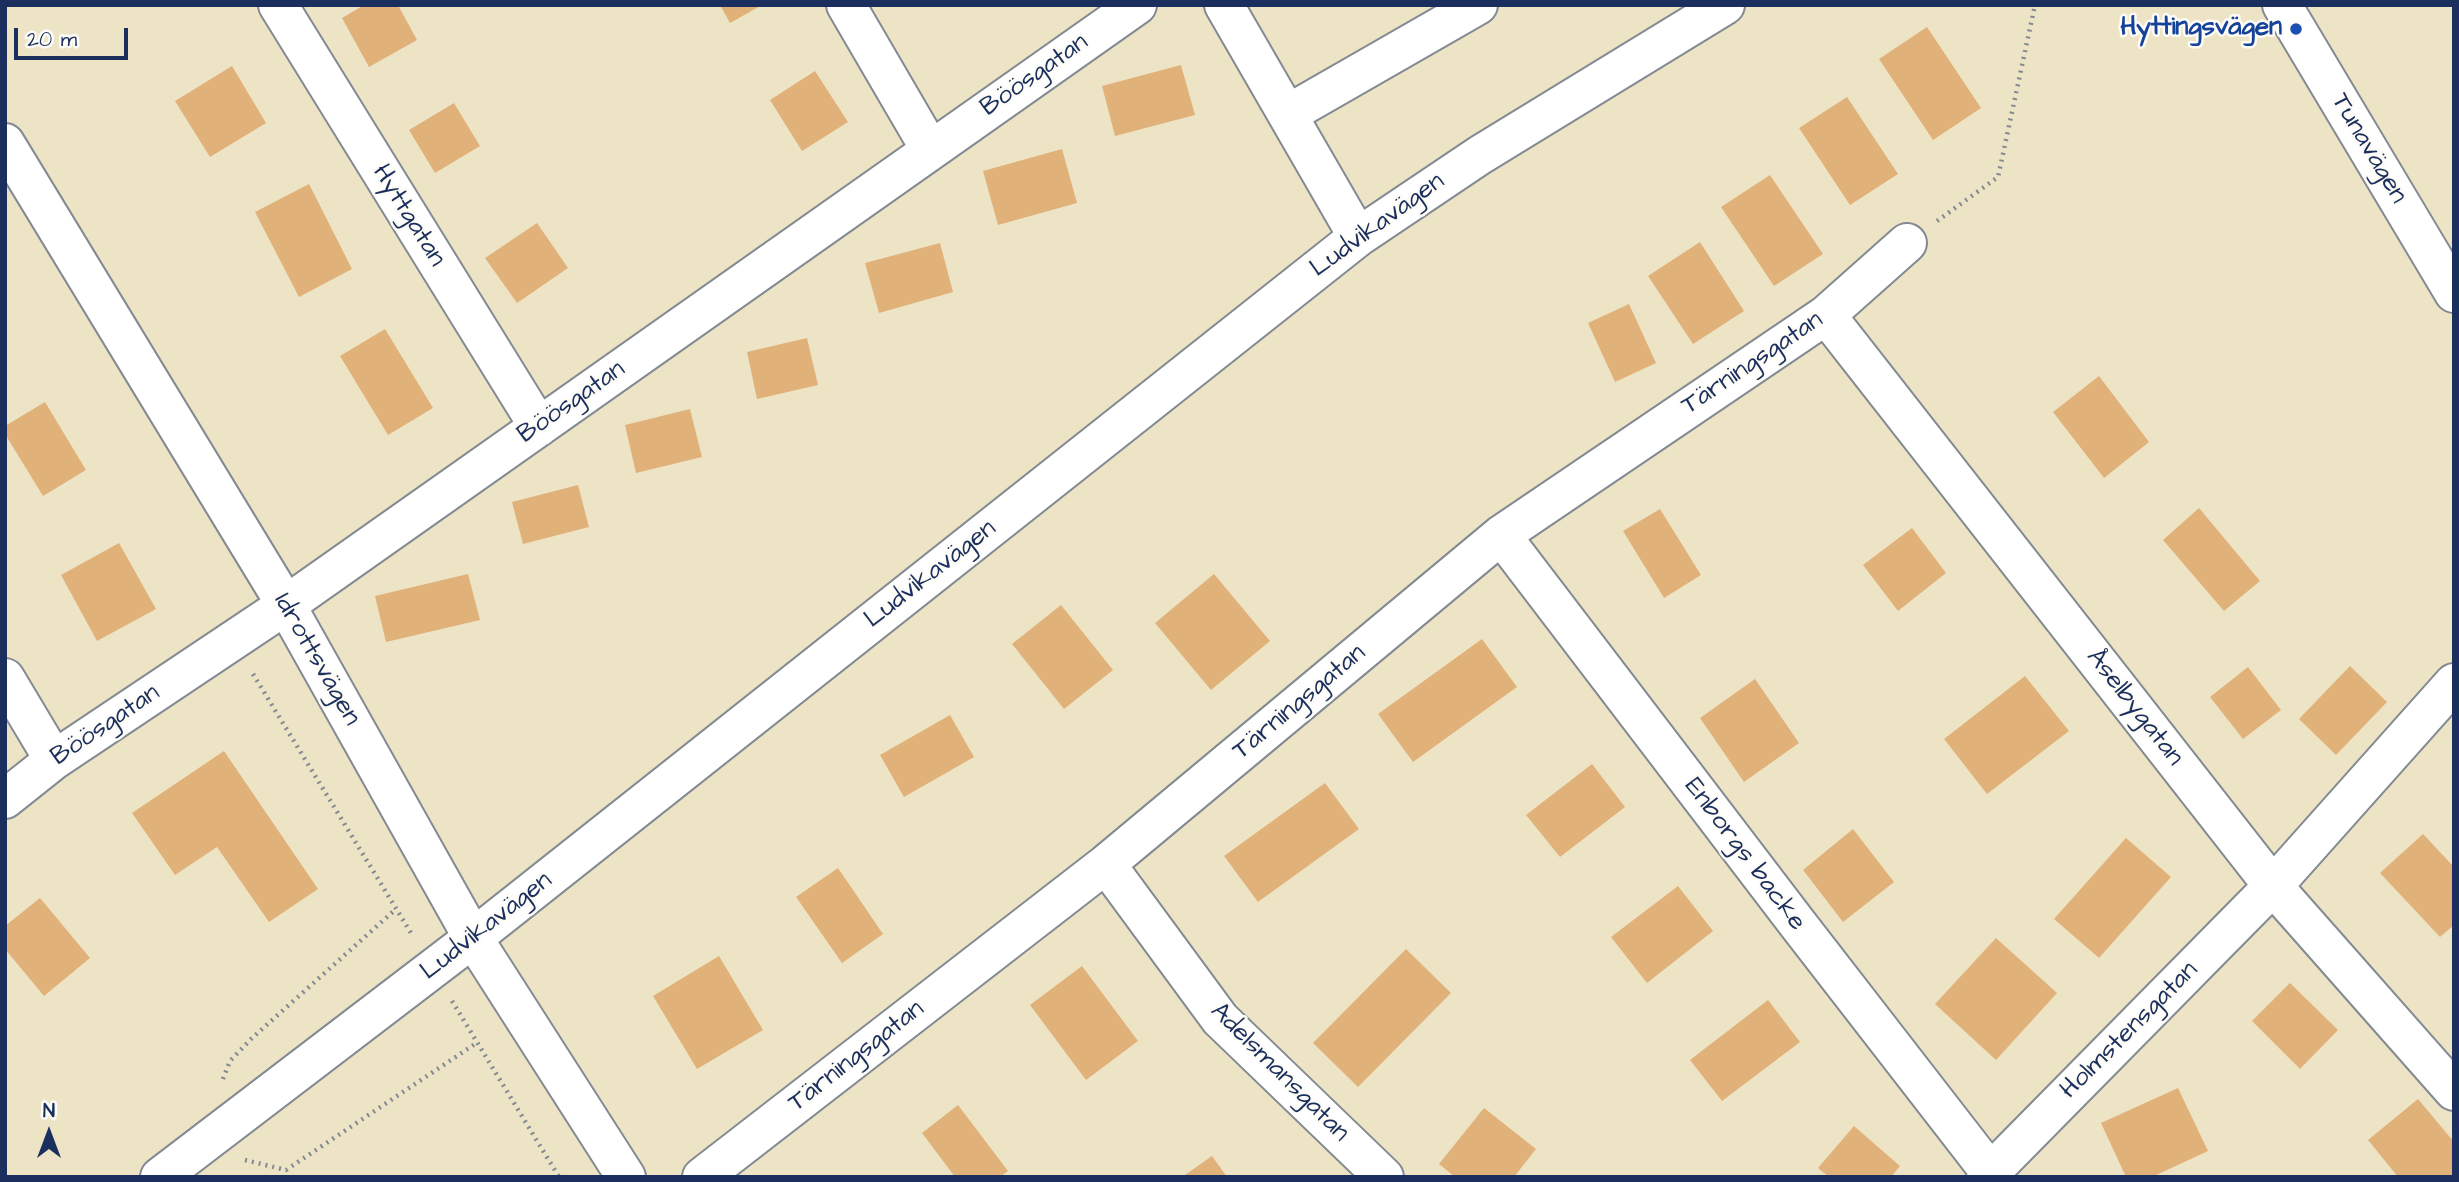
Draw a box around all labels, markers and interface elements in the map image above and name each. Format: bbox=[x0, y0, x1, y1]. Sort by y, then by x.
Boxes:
place label: Hyttingsvägen bbox=[2120, 13, 2282, 45]
scale bar bbox=[18, 14, 131, 58]
marker: Hyttingsvägen bbox=[2288, 21, 2304, 37]
text: 20 m bbox=[27, 25, 77, 54]
street label: Böösgatan bbox=[975, 28, 1095, 124]
street label: Tunavägen bbox=[2323, 88, 2413, 210]
street label: Hyttgatan bbox=[364, 159, 452, 273]
street label: Ludvikavägen bbox=[1305, 167, 1451, 285]
street label: Tärningsgatan bbox=[1676, 305, 1830, 423]
street label: Böösgatan bbox=[512, 355, 632, 451]
street label: Ludvikavägen bbox=[859, 514, 1003, 636]
street label: Idrottsvägen bbox=[266, 588, 366, 732]
street label: Tärningsgatan bbox=[1227, 638, 1373, 768]
street label: Åselbygatan bbox=[2079, 643, 2189, 773]
street label: Böösgatan bbox=[46, 678, 166, 774]
street label: Enborgs backe bbox=[1676, 772, 1812, 938]
street label: Ludvikavägen bbox=[415, 866, 559, 988]
street label: Holmstensgatan bbox=[2055, 956, 2205, 1106]
street label: Tärningsgatan bbox=[783, 994, 931, 1120]
street label: Adelsmansgatan bbox=[1203, 997, 1355, 1149]
north arrow bbox=[14, 1098, 84, 1168]
text: N bbox=[43, 1098, 55, 1125]

